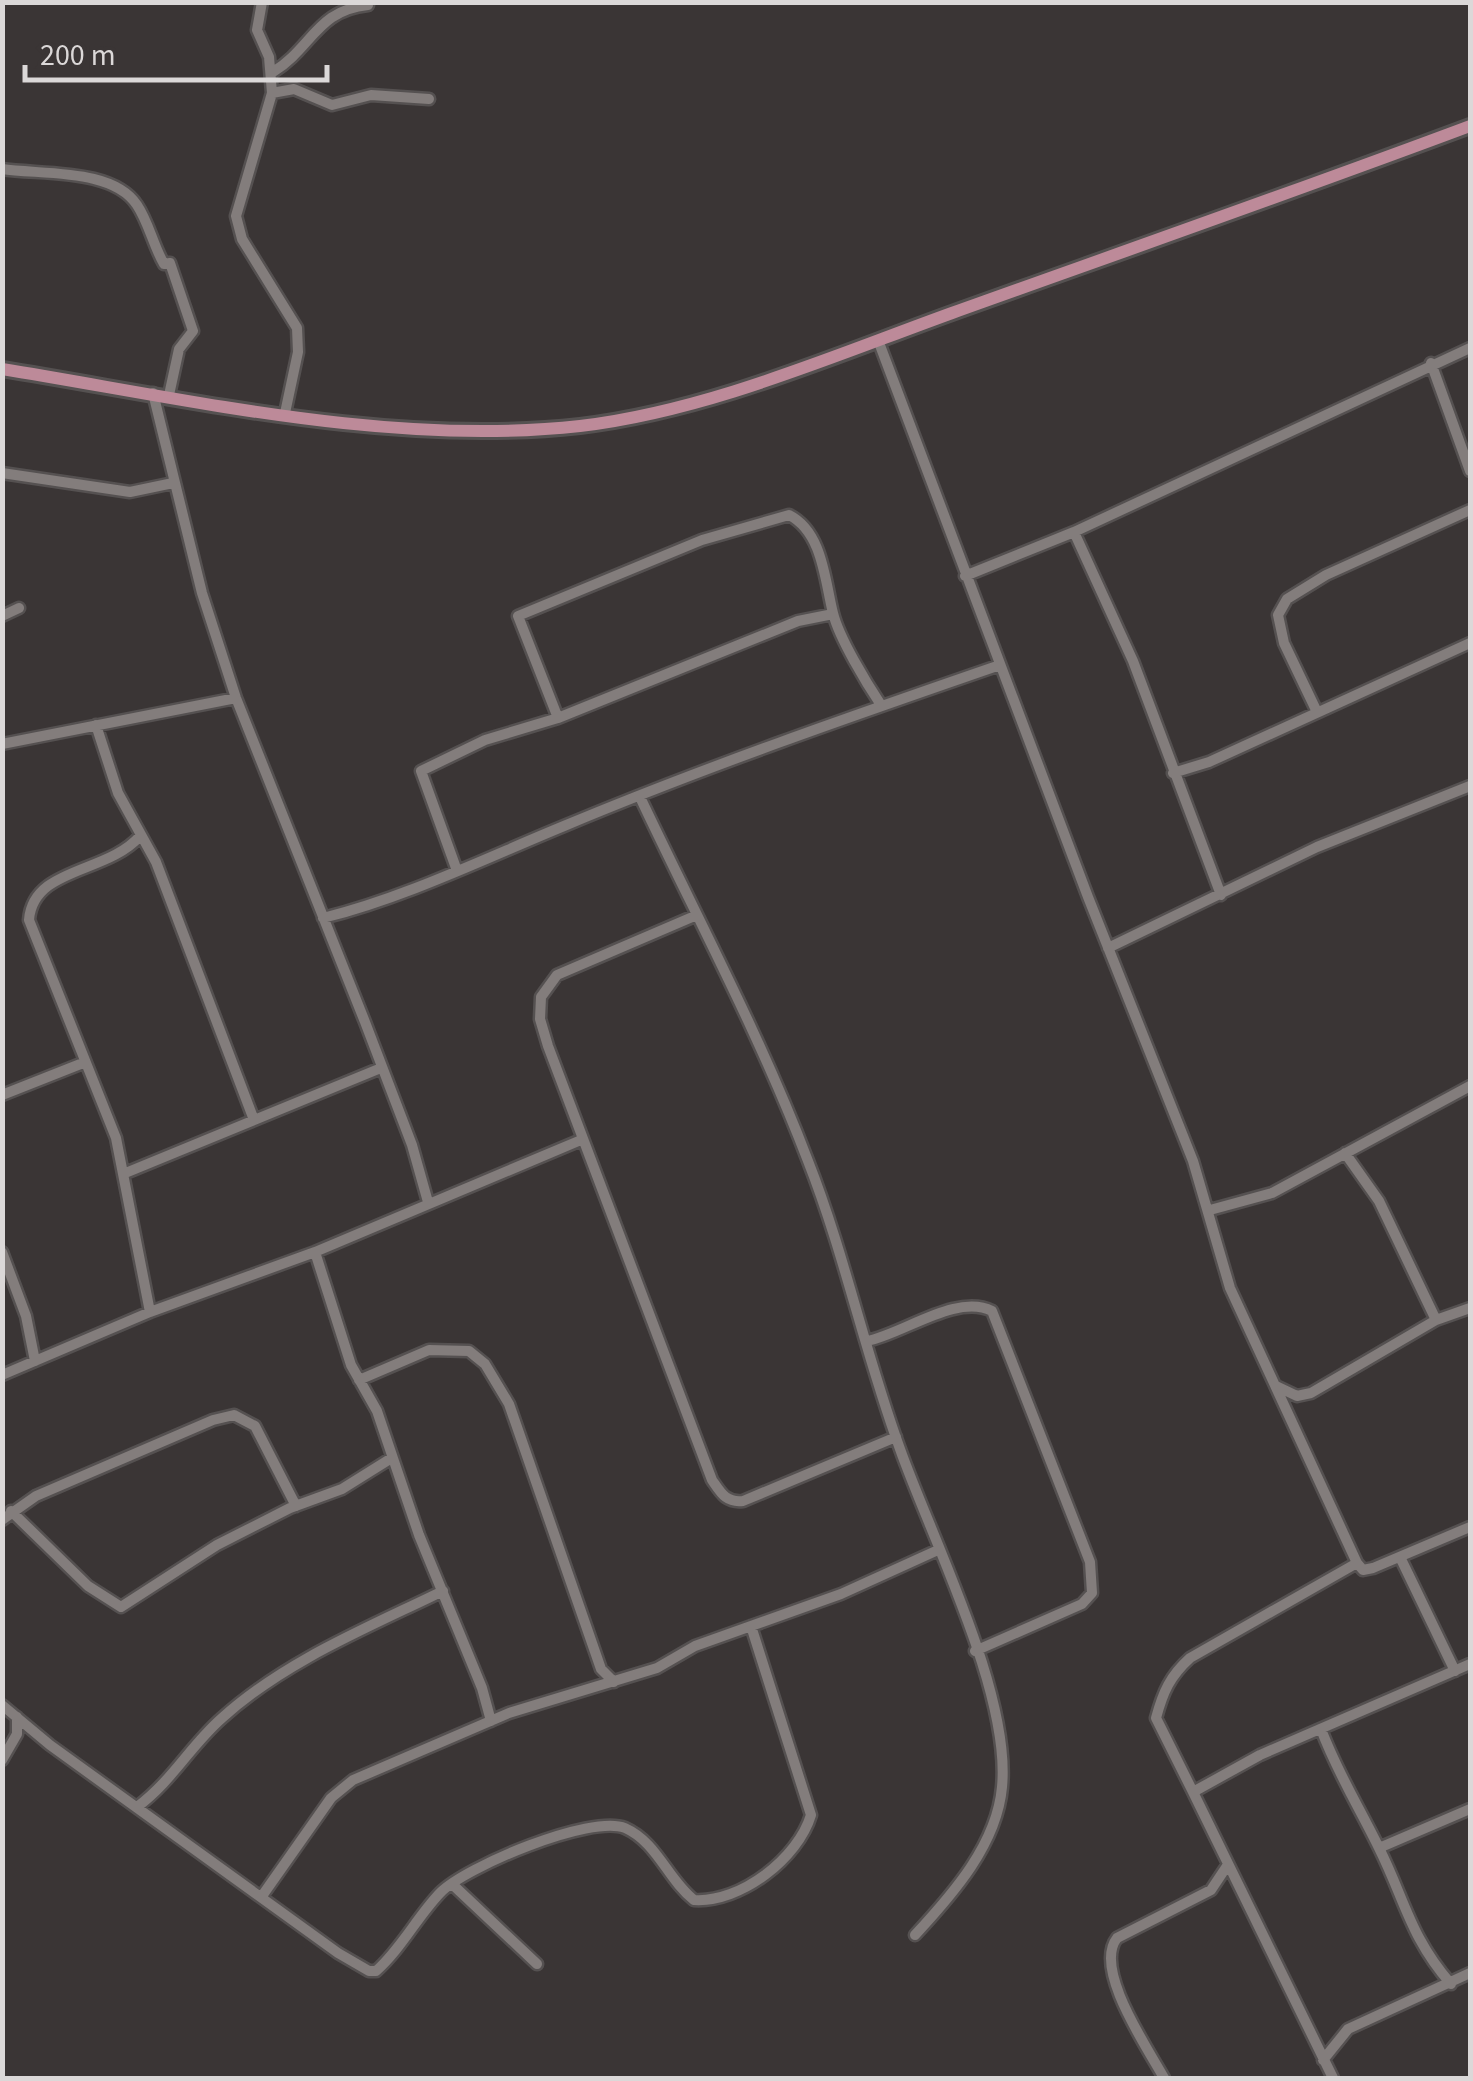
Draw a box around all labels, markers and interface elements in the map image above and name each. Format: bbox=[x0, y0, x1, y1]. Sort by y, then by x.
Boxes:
scale bar bbox=[25, 20, 328, 82]
text: 200 m bbox=[40, 34, 116, 77]

